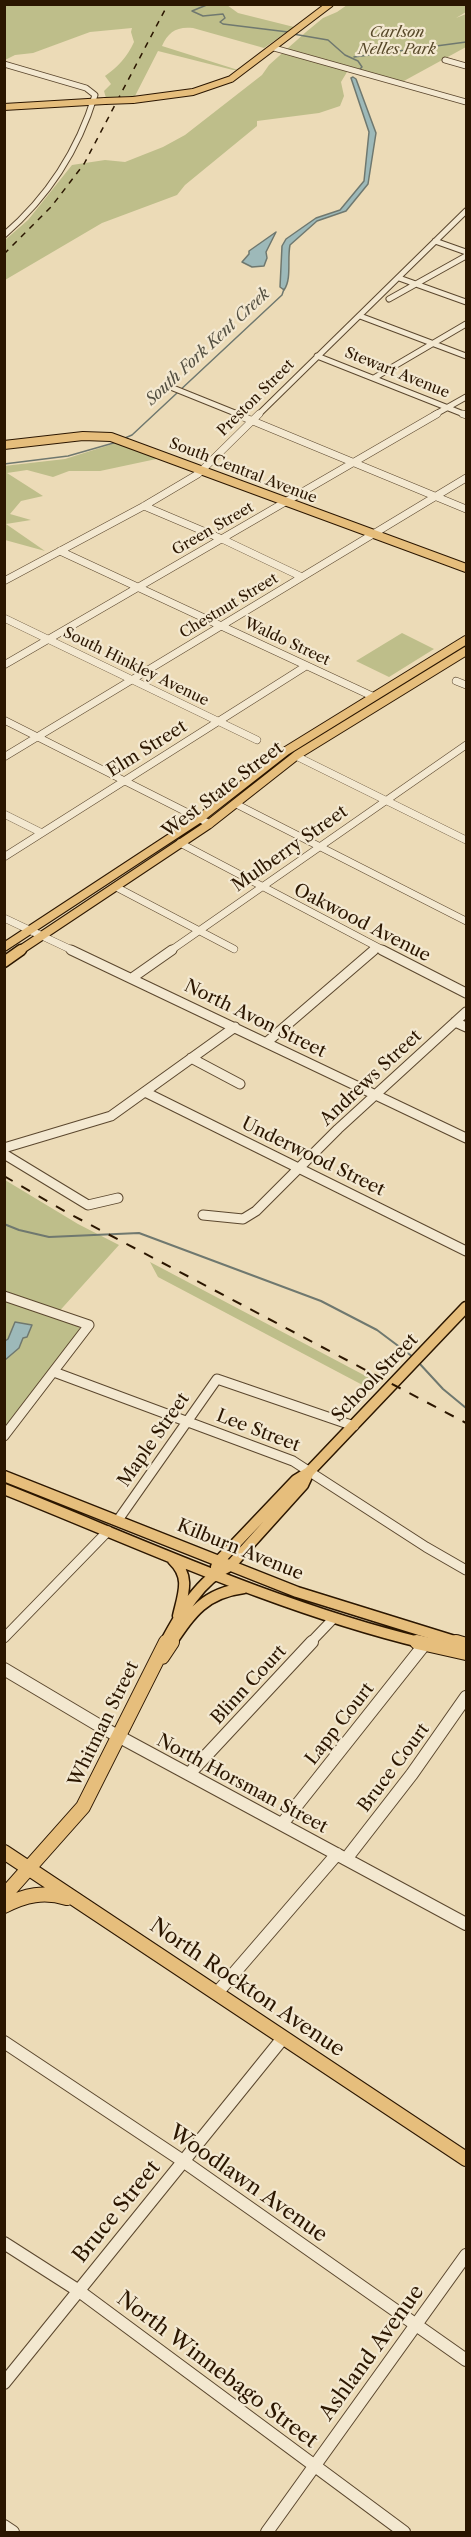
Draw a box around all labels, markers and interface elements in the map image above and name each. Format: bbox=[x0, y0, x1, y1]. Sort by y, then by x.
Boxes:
park label: Carlson Nelles Park bbox=[358, 24, 436, 59]
water label: South Fork Kent Creek bbox=[142, 284, 274, 410]
street label: Stewart Avenue bbox=[342, 344, 452, 402]
street label: Preston Street bbox=[214, 356, 298, 440]
street label: South Central Avenue bbox=[167, 435, 319, 507]
street label: Green Street bbox=[169, 498, 257, 560]
street label: Chestnut Street bbox=[177, 570, 281, 642]
street label: Waldo Street bbox=[241, 614, 333, 670]
street label: South Hinkley Avenue bbox=[60, 624, 212, 710]
street label: Elm Street bbox=[103, 716, 191, 782]
street label: West State Street bbox=[158, 737, 288, 843]
street label: Mulberry Street bbox=[228, 801, 352, 897]
street label: Oakwood Avenue bbox=[290, 879, 434, 967]
street label: North Avon Street bbox=[181, 975, 329, 1063]
street label: Andrews Street bbox=[316, 1025, 426, 1131]
street label: Underwood Street bbox=[238, 1113, 388, 1201]
street label: School Street bbox=[327, 1329, 423, 1427]
street label: Maple Street bbox=[114, 1389, 194, 1491]
street label: Lee Street bbox=[213, 1405, 303, 1457]
street label: Kilburn Avenue bbox=[174, 1515, 306, 1585]
street label: Blinn Court bbox=[207, 1641, 291, 1729]
street label: Whitman Street bbox=[64, 1658, 144, 1790]
street label: Lapp Court bbox=[301, 1679, 379, 1769]
street label: Bruce Court bbox=[354, 1719, 434, 1817]
street label: North Horsman Street bbox=[153, 1730, 331, 1838]
street label: North Rockton Avenue bbox=[145, 1913, 349, 2063]
street label: Woodlawn Avenue bbox=[164, 2120, 332, 2248]
street label: Bruce Street bbox=[68, 2156, 166, 2268]
street label: Ashland Avenue bbox=[314, 2280, 430, 2426]
street label: North Winnebago Street bbox=[112, 2286, 322, 2454]

